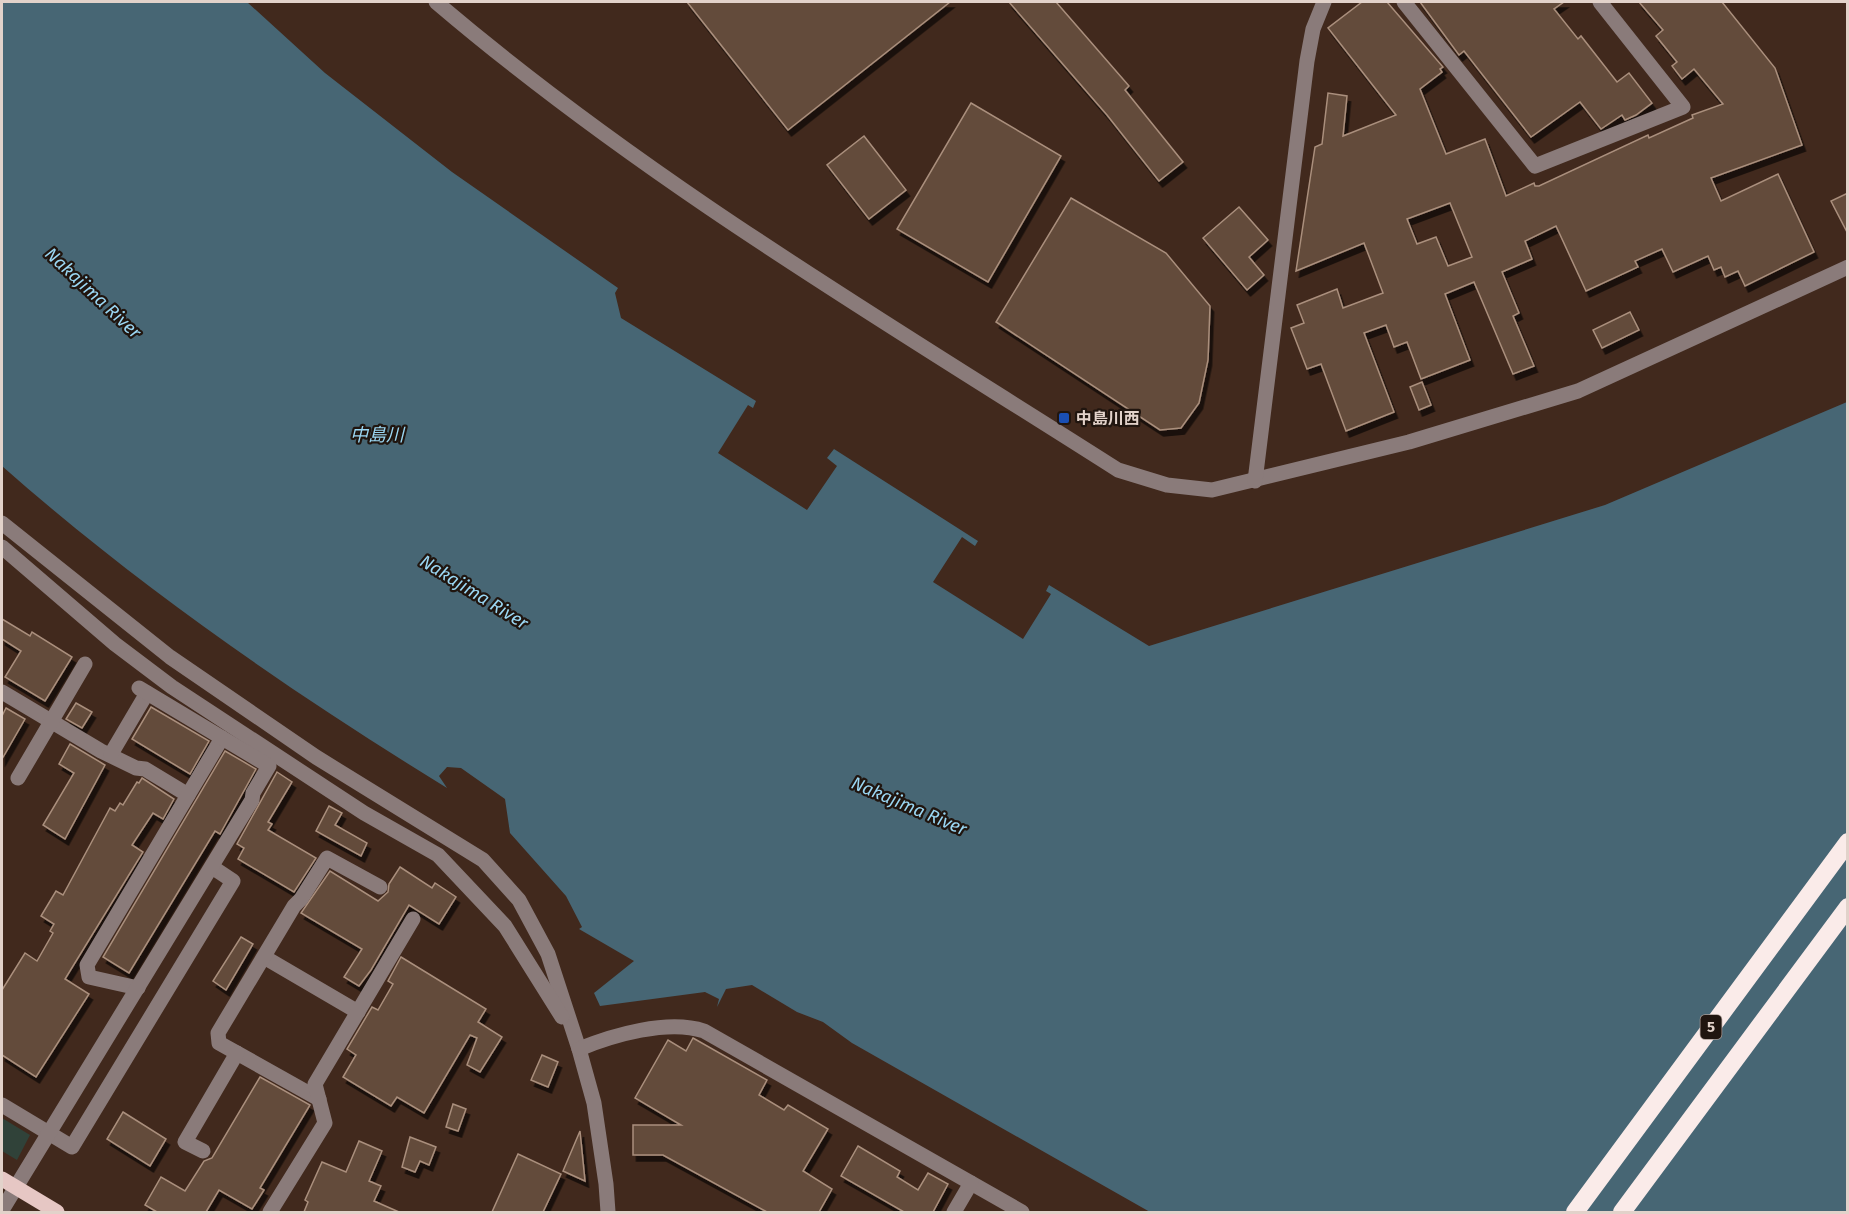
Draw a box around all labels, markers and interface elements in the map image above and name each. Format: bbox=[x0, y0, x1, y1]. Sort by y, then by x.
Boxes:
water label: Nakajima River bbox=[40, 243, 146, 344]
place label: 中島川西 bbox=[1076, 409, 1140, 428]
marker: 中島川西 bbox=[1057, 411, 1071, 425]
water label: 中島川 bbox=[350, 424, 406, 446]
water label: Nakajima River bbox=[416, 550, 533, 635]
water label: Nakajima River bbox=[848, 772, 971, 841]
road number: 5 bbox=[1700, 1015, 1722, 1039]

